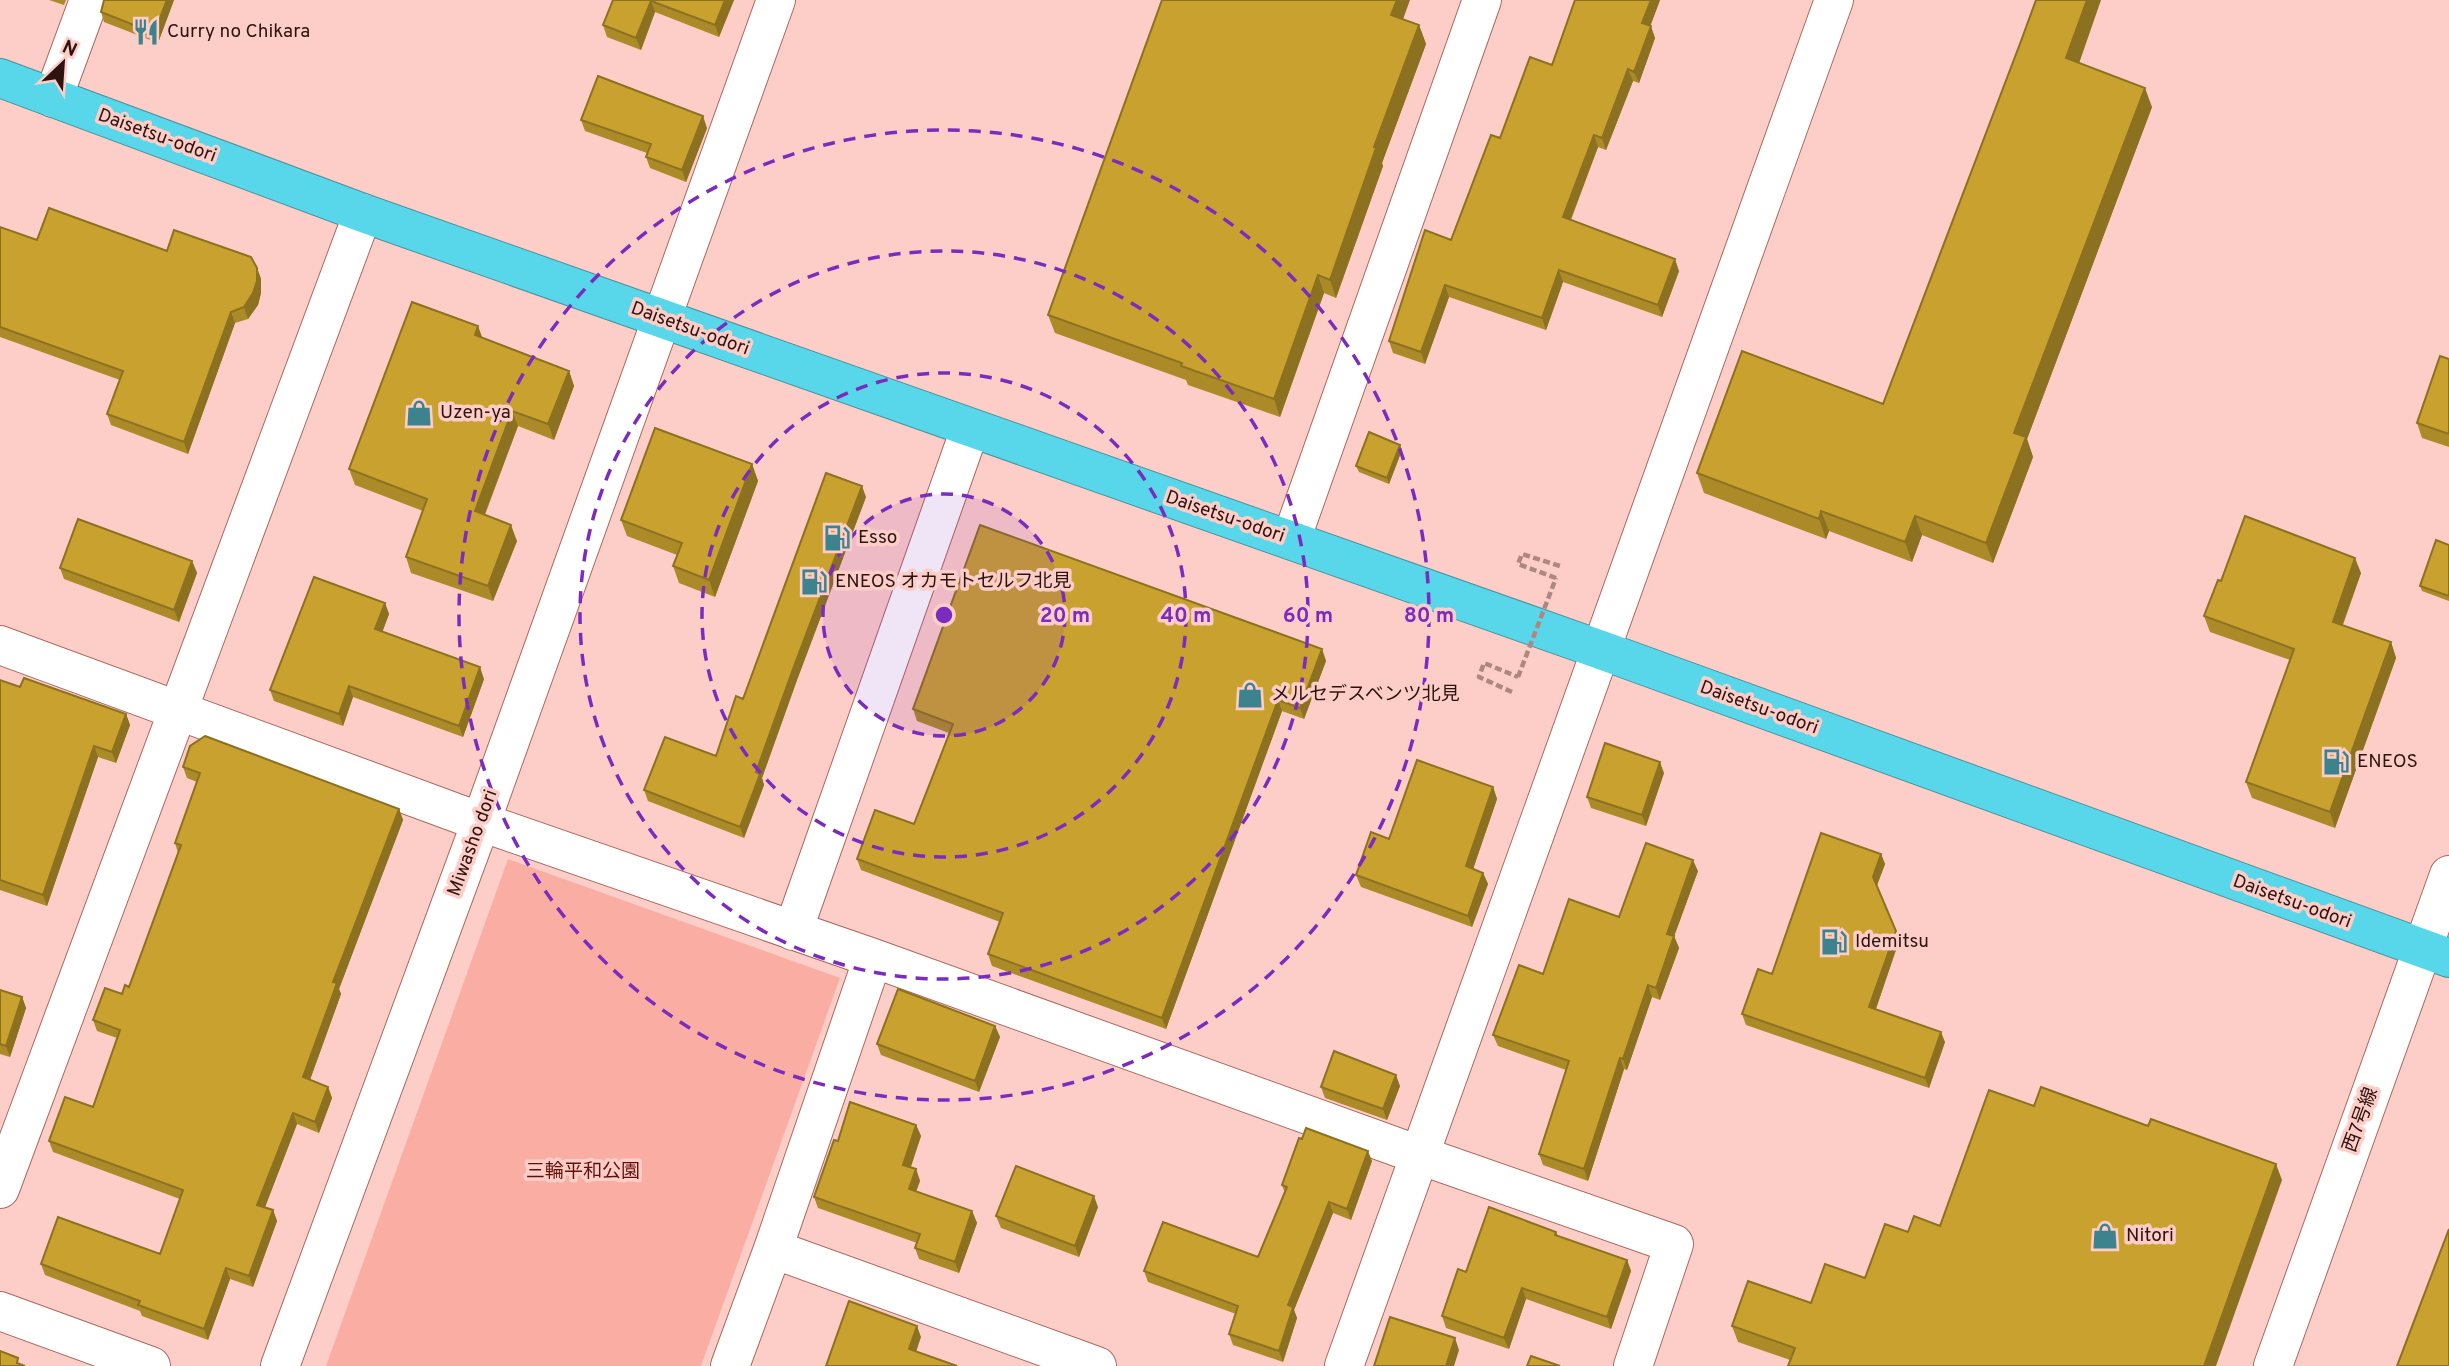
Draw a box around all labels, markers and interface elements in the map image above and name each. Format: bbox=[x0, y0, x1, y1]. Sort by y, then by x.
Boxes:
restaurant icon: Curry no Chikara bbox=[131, 17, 161, 47]
place label: Curry no Chikara bbox=[167, 20, 310, 44]
north arrow bbox=[28, 28, 98, 98]
text: N bbox=[58, 36, 81, 63]
street label: Daisetsu-odori bbox=[94, 103, 220, 169]
street label: Daisetsu-odori bbox=[627, 296, 753, 362]
shop icon: Uzen-ya bbox=[404, 398, 434, 428]
place label: Uzen-ya bbox=[440, 401, 511, 425]
street label: Daisetsu-odori bbox=[1162, 485, 1288, 549]
fuel station icon: Esso bbox=[822, 523, 852, 553]
place label: Esso bbox=[858, 526, 897, 550]
fuel station icon: ENEOS オカモトセルフ北見 bbox=[799, 567, 829, 597]
place label: ENEOS オカモトセルフ北見 bbox=[835, 570, 1071, 594]
centre of rings bbox=[932, 603, 956, 627]
text: 20 m bbox=[1040, 603, 1090, 630]
text: 40 m bbox=[1161, 603, 1211, 630]
text: 60 m bbox=[1283, 603, 1333, 630]
text: 80 m bbox=[1404, 603, 1454, 630]
street label: Daisetsu-odori bbox=[1696, 675, 1822, 741]
shop icon: メルセデスベンツ北見 bbox=[1235, 680, 1265, 710]
place label: メルセデスベンツ北見 bbox=[1271, 683, 1460, 707]
fuel station icon: ENEOS bbox=[2321, 747, 2351, 777]
place label: ENEOS bbox=[2357, 750, 2418, 774]
street label: Miwasho dori bbox=[443, 786, 503, 900]
street label: Daisetsu-odori bbox=[2229, 869, 2355, 935]
fuel station icon: Idemitsu bbox=[1819, 927, 1849, 957]
place label: Idemitsu bbox=[1855, 930, 1929, 954]
street label: 西7号線 bbox=[2338, 1084, 2384, 1156]
park label: 三輪平和公園 bbox=[526, 1160, 640, 1184]
shop icon: Nitori bbox=[2090, 1221, 2120, 1251]
place label: Nitori bbox=[2126, 1224, 2174, 1248]

